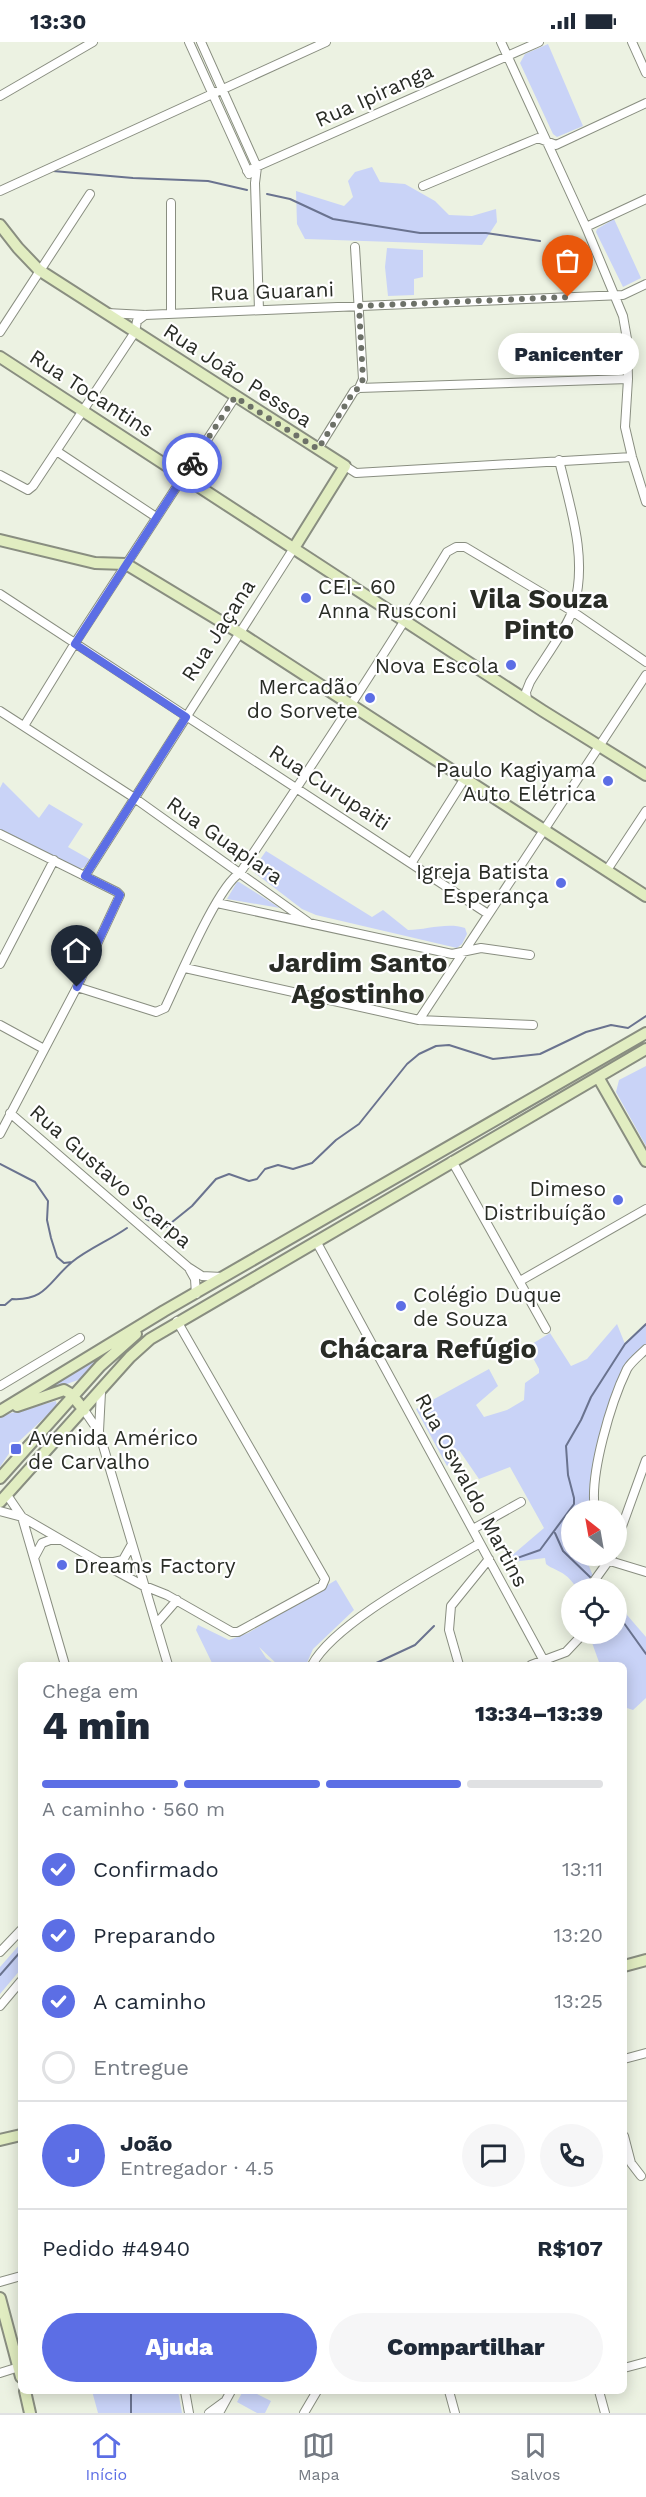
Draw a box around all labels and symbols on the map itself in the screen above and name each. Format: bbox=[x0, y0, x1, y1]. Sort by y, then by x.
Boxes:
street label: Rua Ipiranga bbox=[311, 58, 437, 132]
pin bbox=[542, 235, 593, 297]
street label: Rua Guarani bbox=[210, 276, 334, 306]
street label: Rua João Pessoa bbox=[159, 318, 317, 432]
callout: Panicenter bbox=[498, 333, 638, 375]
street label: Rua Tocantins bbox=[25, 344, 159, 442]
courier bbox=[162, 433, 222, 493]
street label: Rua Jaçana bbox=[176, 574, 260, 686]
place label: CEI- 60 Anna Rusconi bbox=[318, 574, 457, 623]
district label: Vila Souza Pinto bbox=[470, 583, 609, 646]
marker: CEI- 60 Anna Rusconi bbox=[299, 591, 313, 605]
place label: Nova Escola bbox=[375, 653, 499, 678]
marker: Nova Escola bbox=[504, 658, 518, 672]
place label: Mercadão do Sorvete bbox=[247, 674, 358, 723]
marker: Mercadão do Sorvete bbox=[363, 691, 377, 705]
street label: Rua Curupaiti bbox=[265, 739, 395, 835]
place label: Paulo Kagiyama Auto Elétrica bbox=[436, 757, 596, 806]
marker: Paulo Kagiyama Auto Elétrica bbox=[601, 774, 615, 788]
street label: Rua Guapiara bbox=[162, 791, 288, 889]
place label: Igreja Batista Esperança bbox=[416, 859, 549, 908]
marker: Igreja Batista Esperança bbox=[554, 876, 568, 890]
pin bbox=[51, 925, 102, 987]
district label: Jardim Santo Agostinho bbox=[268, 947, 448, 1010]
street label: Rua Gustavo Scarpa bbox=[25, 1099, 197, 1253]
place label: Dimeso Distribuíção bbox=[483, 1176, 606, 1225]
marker: Dimeso Distribuíção bbox=[611, 1193, 625, 1207]
place label: Colégio Duque de Souza bbox=[413, 1282, 561, 1331]
marker: Colégio Duque de Souza bbox=[394, 1299, 408, 1313]
district label: Chácara Refúgio bbox=[319, 1333, 537, 1365]
street label: Rua Oswaldo Martins bbox=[410, 1389, 534, 1591]
place label: Avenida Américo de Carvalho bbox=[28, 1425, 198, 1474]
marker: Avenida Américo de Carvalho bbox=[9, 1442, 23, 1456]
north arrow bbox=[561, 1500, 627, 1566]
place label: Dreams Factory bbox=[74, 1553, 236, 1578]
marker: Dreams Factory bbox=[55, 1558, 69, 1572]

